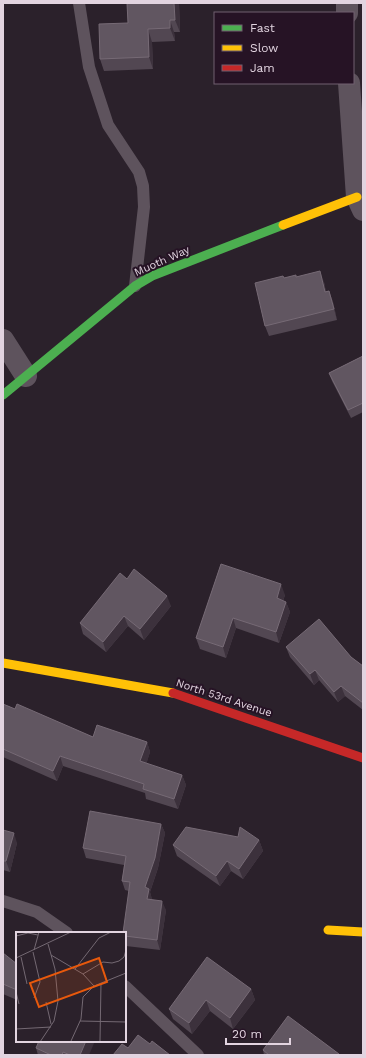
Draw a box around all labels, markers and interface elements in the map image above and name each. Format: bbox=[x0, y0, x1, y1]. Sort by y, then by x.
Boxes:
legend bbox=[214, 12, 354, 84]
text: Fast bbox=[250, 21, 275, 35]
text: Slow bbox=[250, 41, 278, 55]
text: Jam bbox=[250, 61, 275, 75]
street label: Muoth Way bbox=[132, 243, 192, 279]
street label: North 53rd Avenue bbox=[174, 676, 274, 720]
inset map bbox=[16, 932, 126, 1042]
scale bar bbox=[226, 1020, 290, 1046]
text: 20 m bbox=[232, 1027, 262, 1041]

